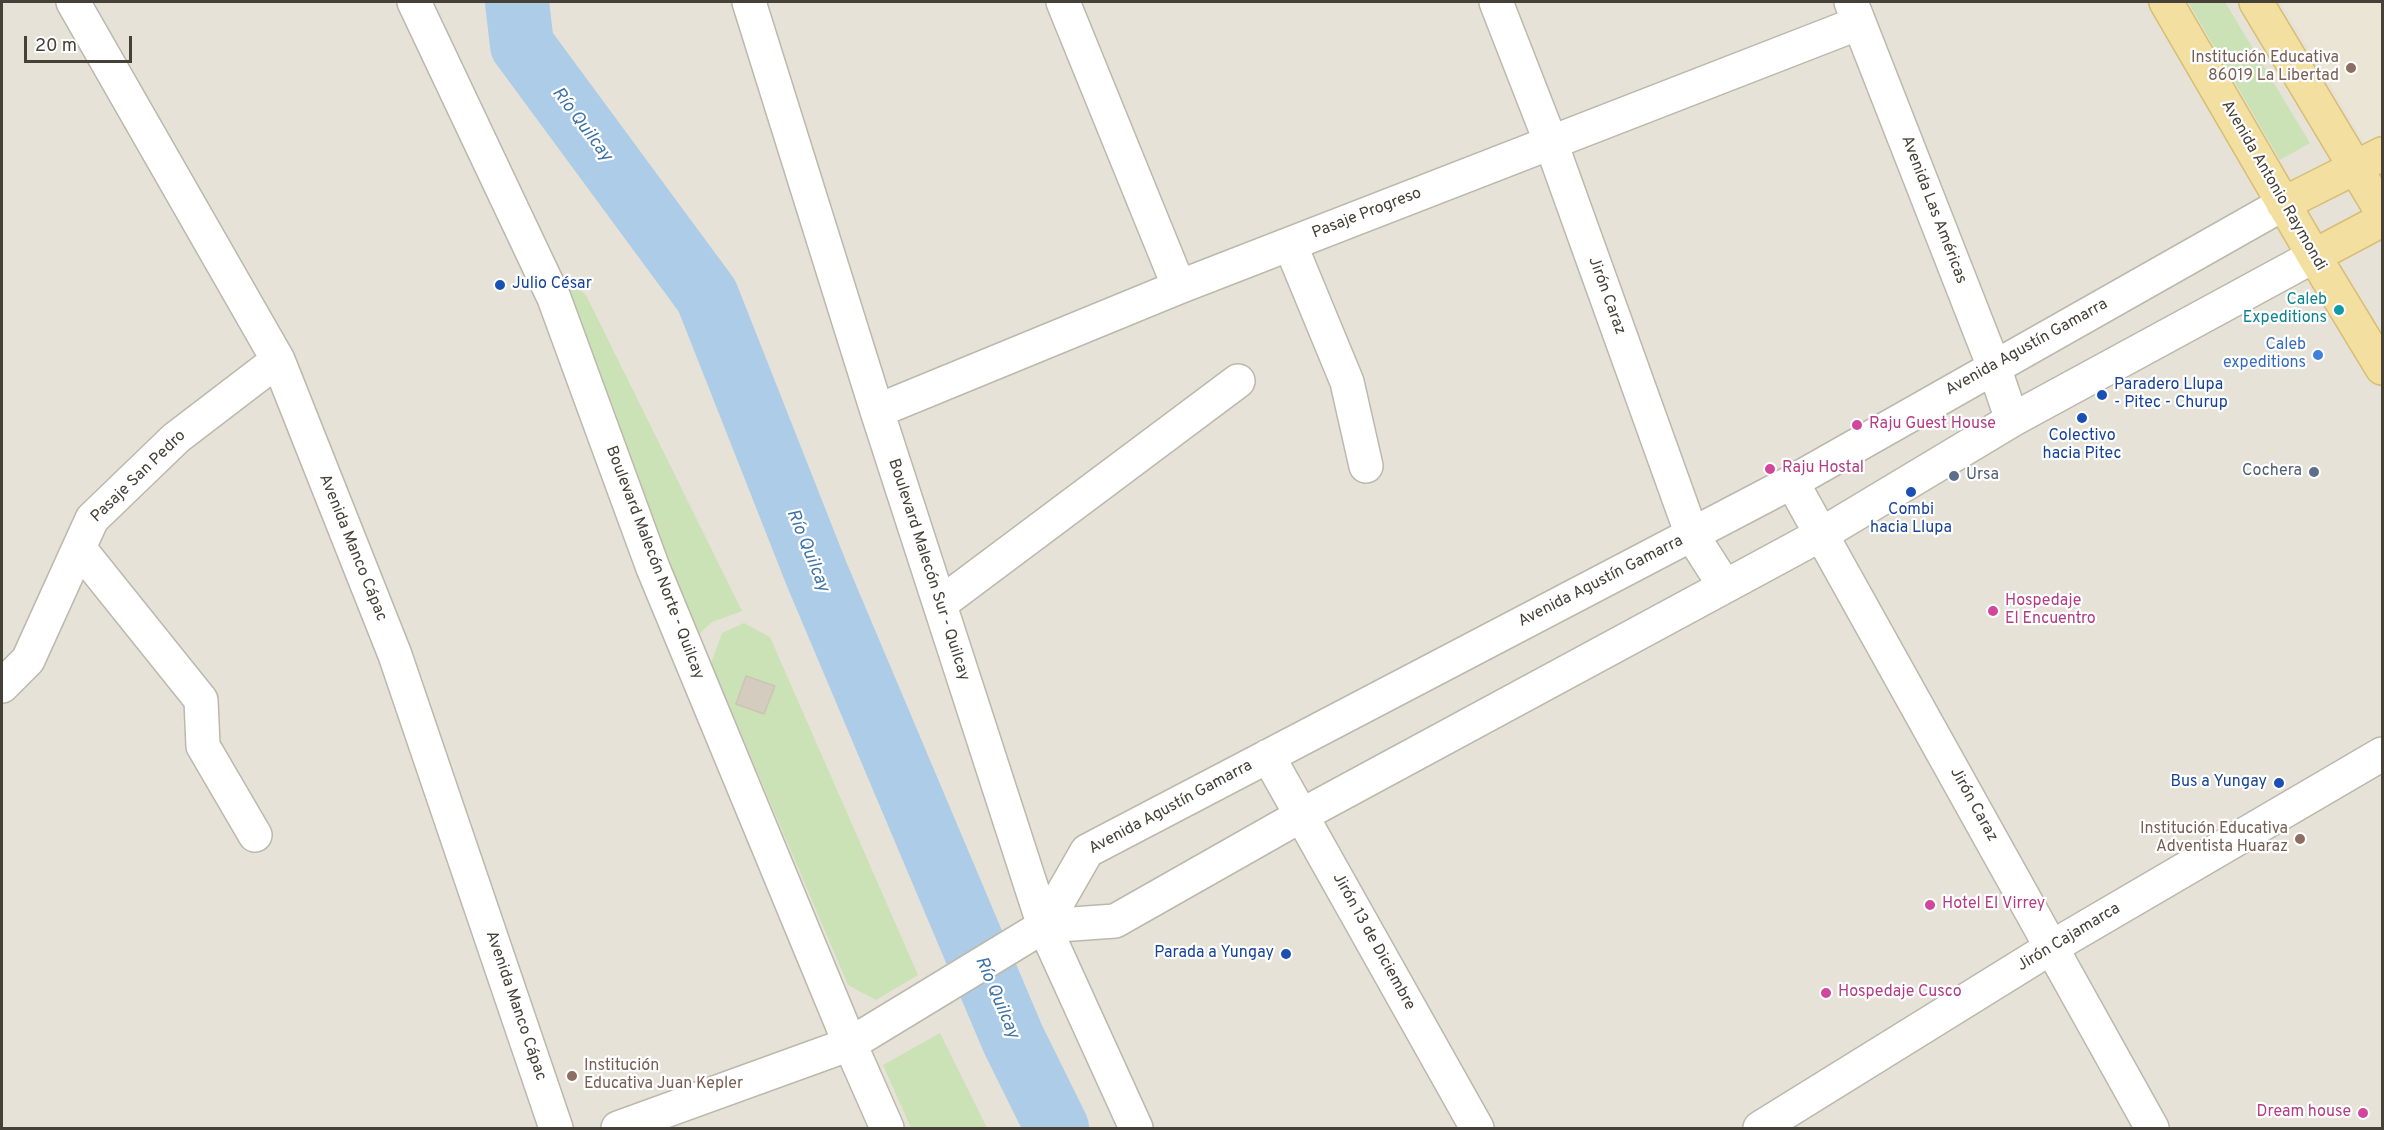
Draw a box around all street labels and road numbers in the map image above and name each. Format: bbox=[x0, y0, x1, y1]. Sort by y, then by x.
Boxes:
street label: Avenida Antonio Raymondi bbox=[2216, 97, 2330, 275]
street label: Avenida Las Américas bbox=[1896, 133, 1970, 287]
street label: Pasaje Progreso bbox=[1310, 184, 1424, 244]
street label: Jirón Caraz bbox=[1583, 254, 1629, 338]
street label: Avenida Agustín Gamarra bbox=[1943, 295, 2111, 401]
street label: Pasaje San Pedro bbox=[88, 427, 190, 527]
street label: Boulevard Malecón Norte - Quilcay bbox=[601, 444, 707, 682]
street label: Boulevard Malecón Sur - Quilcay bbox=[883, 457, 973, 683]
street label: Avenida Manco Cápac bbox=[314, 472, 390, 624]
street label: Avenida Agustín Gamarra bbox=[1515, 532, 1687, 632]
street label: Avenida Agustín Gamarra bbox=[1086, 757, 1256, 859]
street label: Jirón Caraz bbox=[1945, 765, 2001, 845]
street label: Jirón 13 de Diciembre bbox=[1327, 870, 1419, 1014]
street label: Jirón Cajamarca bbox=[2014, 900, 2124, 976]
street label: Avenida Manco Cápac bbox=[480, 929, 550, 1083]

